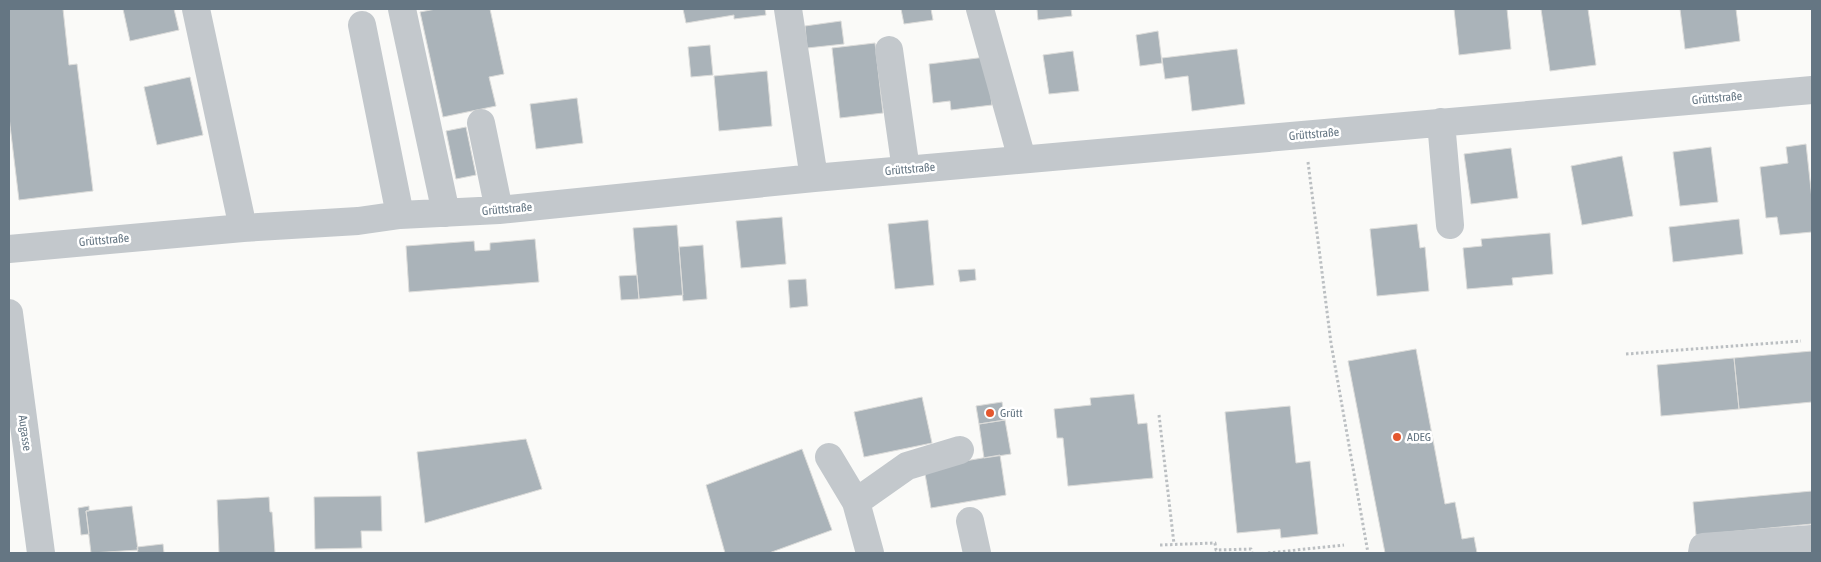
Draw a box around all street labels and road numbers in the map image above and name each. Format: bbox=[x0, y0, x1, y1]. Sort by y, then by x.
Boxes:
street label: Grüttstraße bbox=[1691, 89, 1743, 107]
street label: Grüttstraße bbox=[1288, 125, 1340, 143]
street label: Grüttstraße bbox=[884, 160, 936, 178]
street label: Grüttstraße bbox=[481, 200, 533, 218]
street label: Grüttstraße bbox=[78, 231, 130, 249]
street label: Augasse bbox=[16, 414, 34, 452]

